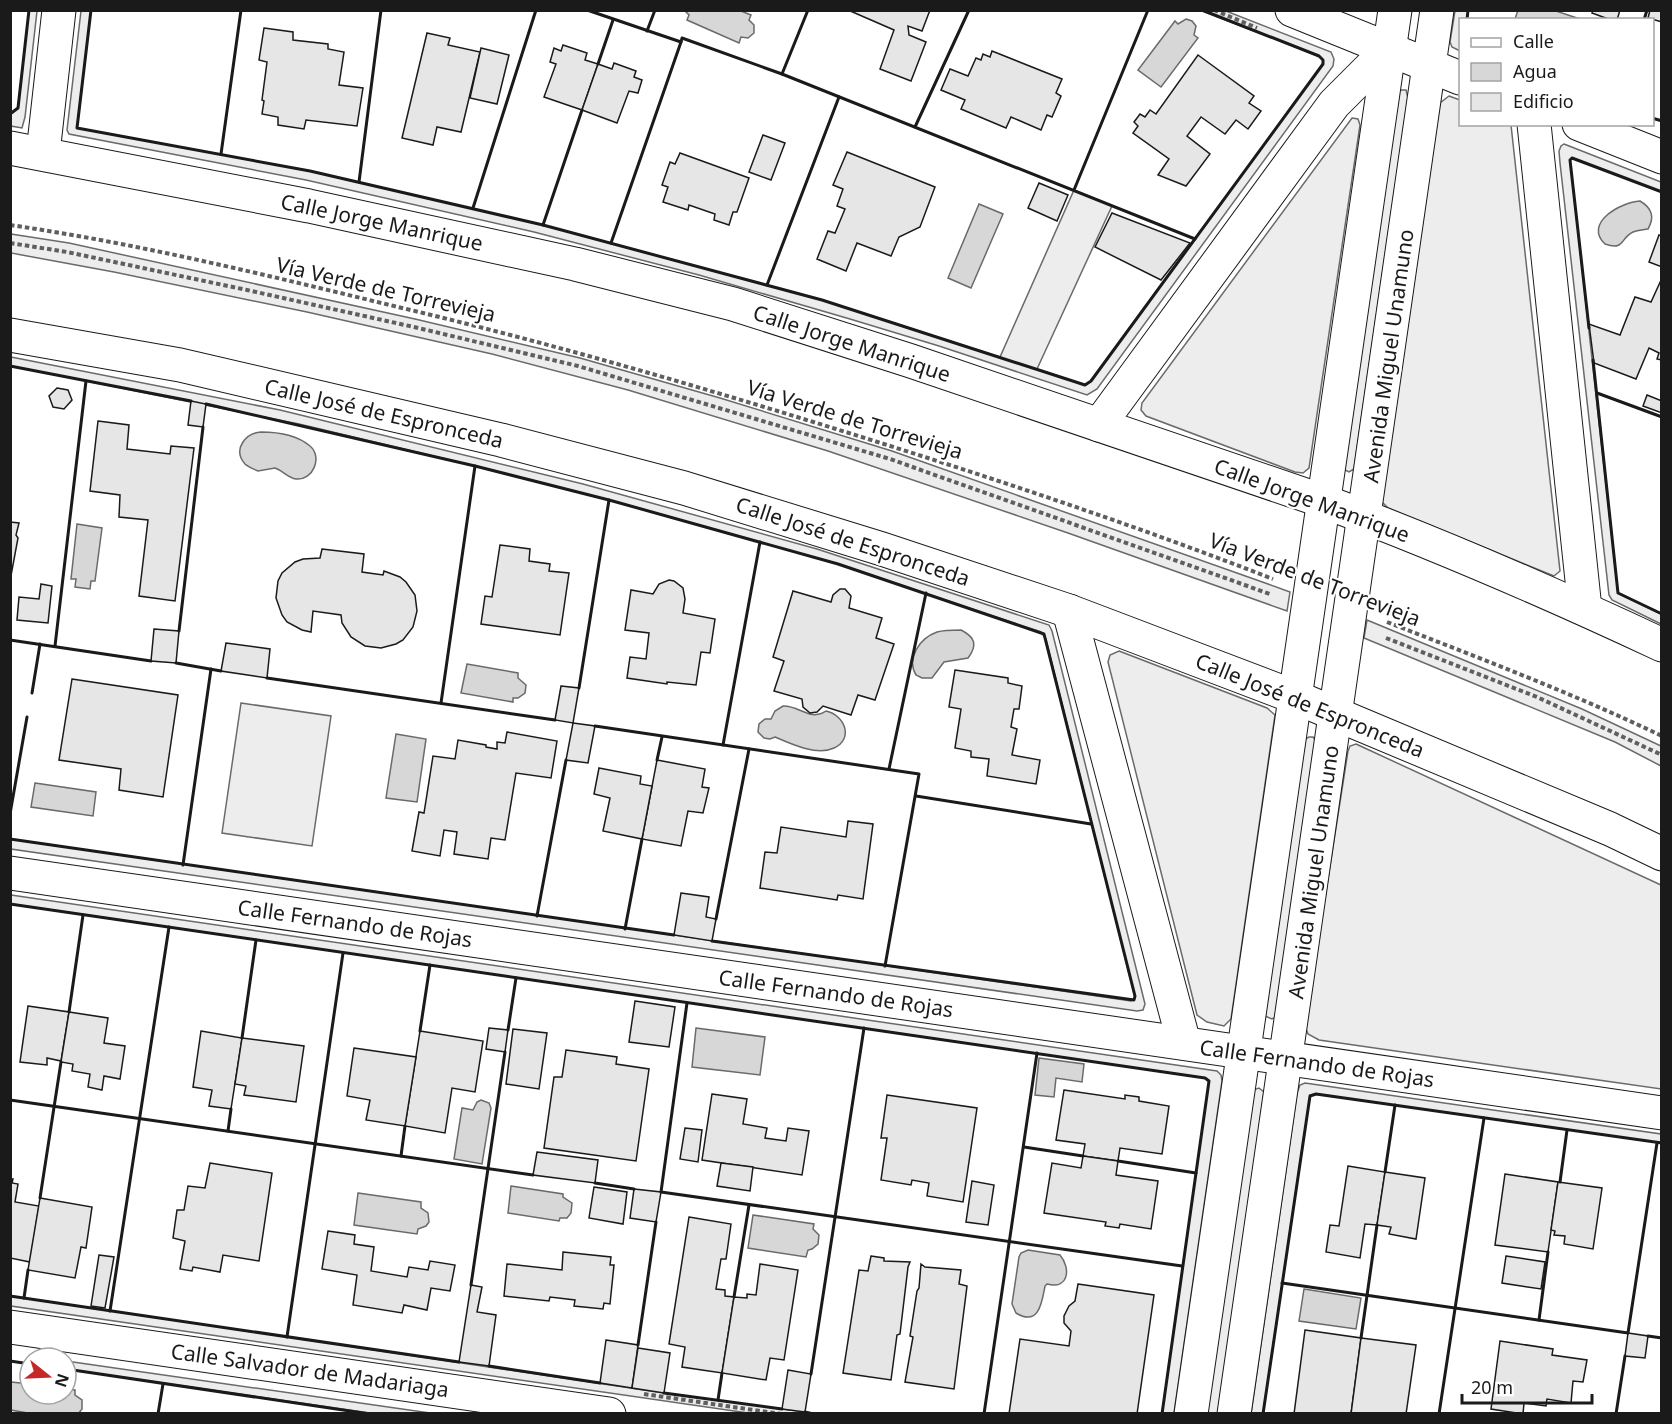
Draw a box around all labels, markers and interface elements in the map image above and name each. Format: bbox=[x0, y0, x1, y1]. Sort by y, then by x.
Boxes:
legend bbox=[1459, 18, 1654, 126]
text: Calle bbox=[1513, 29, 1554, 53]
text: Agua bbox=[1513, 59, 1557, 83]
text: Edificio bbox=[1513, 89, 1574, 113]
street label: Calle Jorge Manrique bbox=[278, 187, 486, 257]
street label: Avenida Miguel Unamuno bbox=[1356, 227, 1420, 485]
street label: Vía Verde de Torrevieja bbox=[274, 250, 498, 328]
street label: Calle Jorge Manrique bbox=[750, 298, 954, 388]
street label: Calle José de Espronceda bbox=[262, 372, 506, 454]
street label: Vía Verde de Torrevieja bbox=[744, 373, 966, 465]
street label: Calle Jorge Manrique bbox=[1210, 452, 1414, 548]
street label: Calle José de Espronceda bbox=[732, 490, 974, 592]
street label: Vía Verde de Torrevieja bbox=[1205, 526, 1425, 632]
street label: Calle José de Espronceda bbox=[1191, 646, 1429, 764]
street label: Avenida Miguel Unamuno bbox=[1281, 743, 1345, 1001]
street label: Calle Fernando de Rojas bbox=[236, 893, 474, 953]
street label: Calle Fernando de Rojas bbox=[717, 963, 955, 1023]
street label: Calle Fernando de Rojas bbox=[1198, 1033, 1436, 1093]
street label: Calle Salvador de Madariaga bbox=[169, 1337, 451, 1403]
north arrow bbox=[18, 1346, 78, 1406]
scale bar bbox=[1462, 1367, 1592, 1405]
text: N bbox=[50, 1371, 75, 1390]
text: 20 m bbox=[1471, 1375, 1513, 1399]

